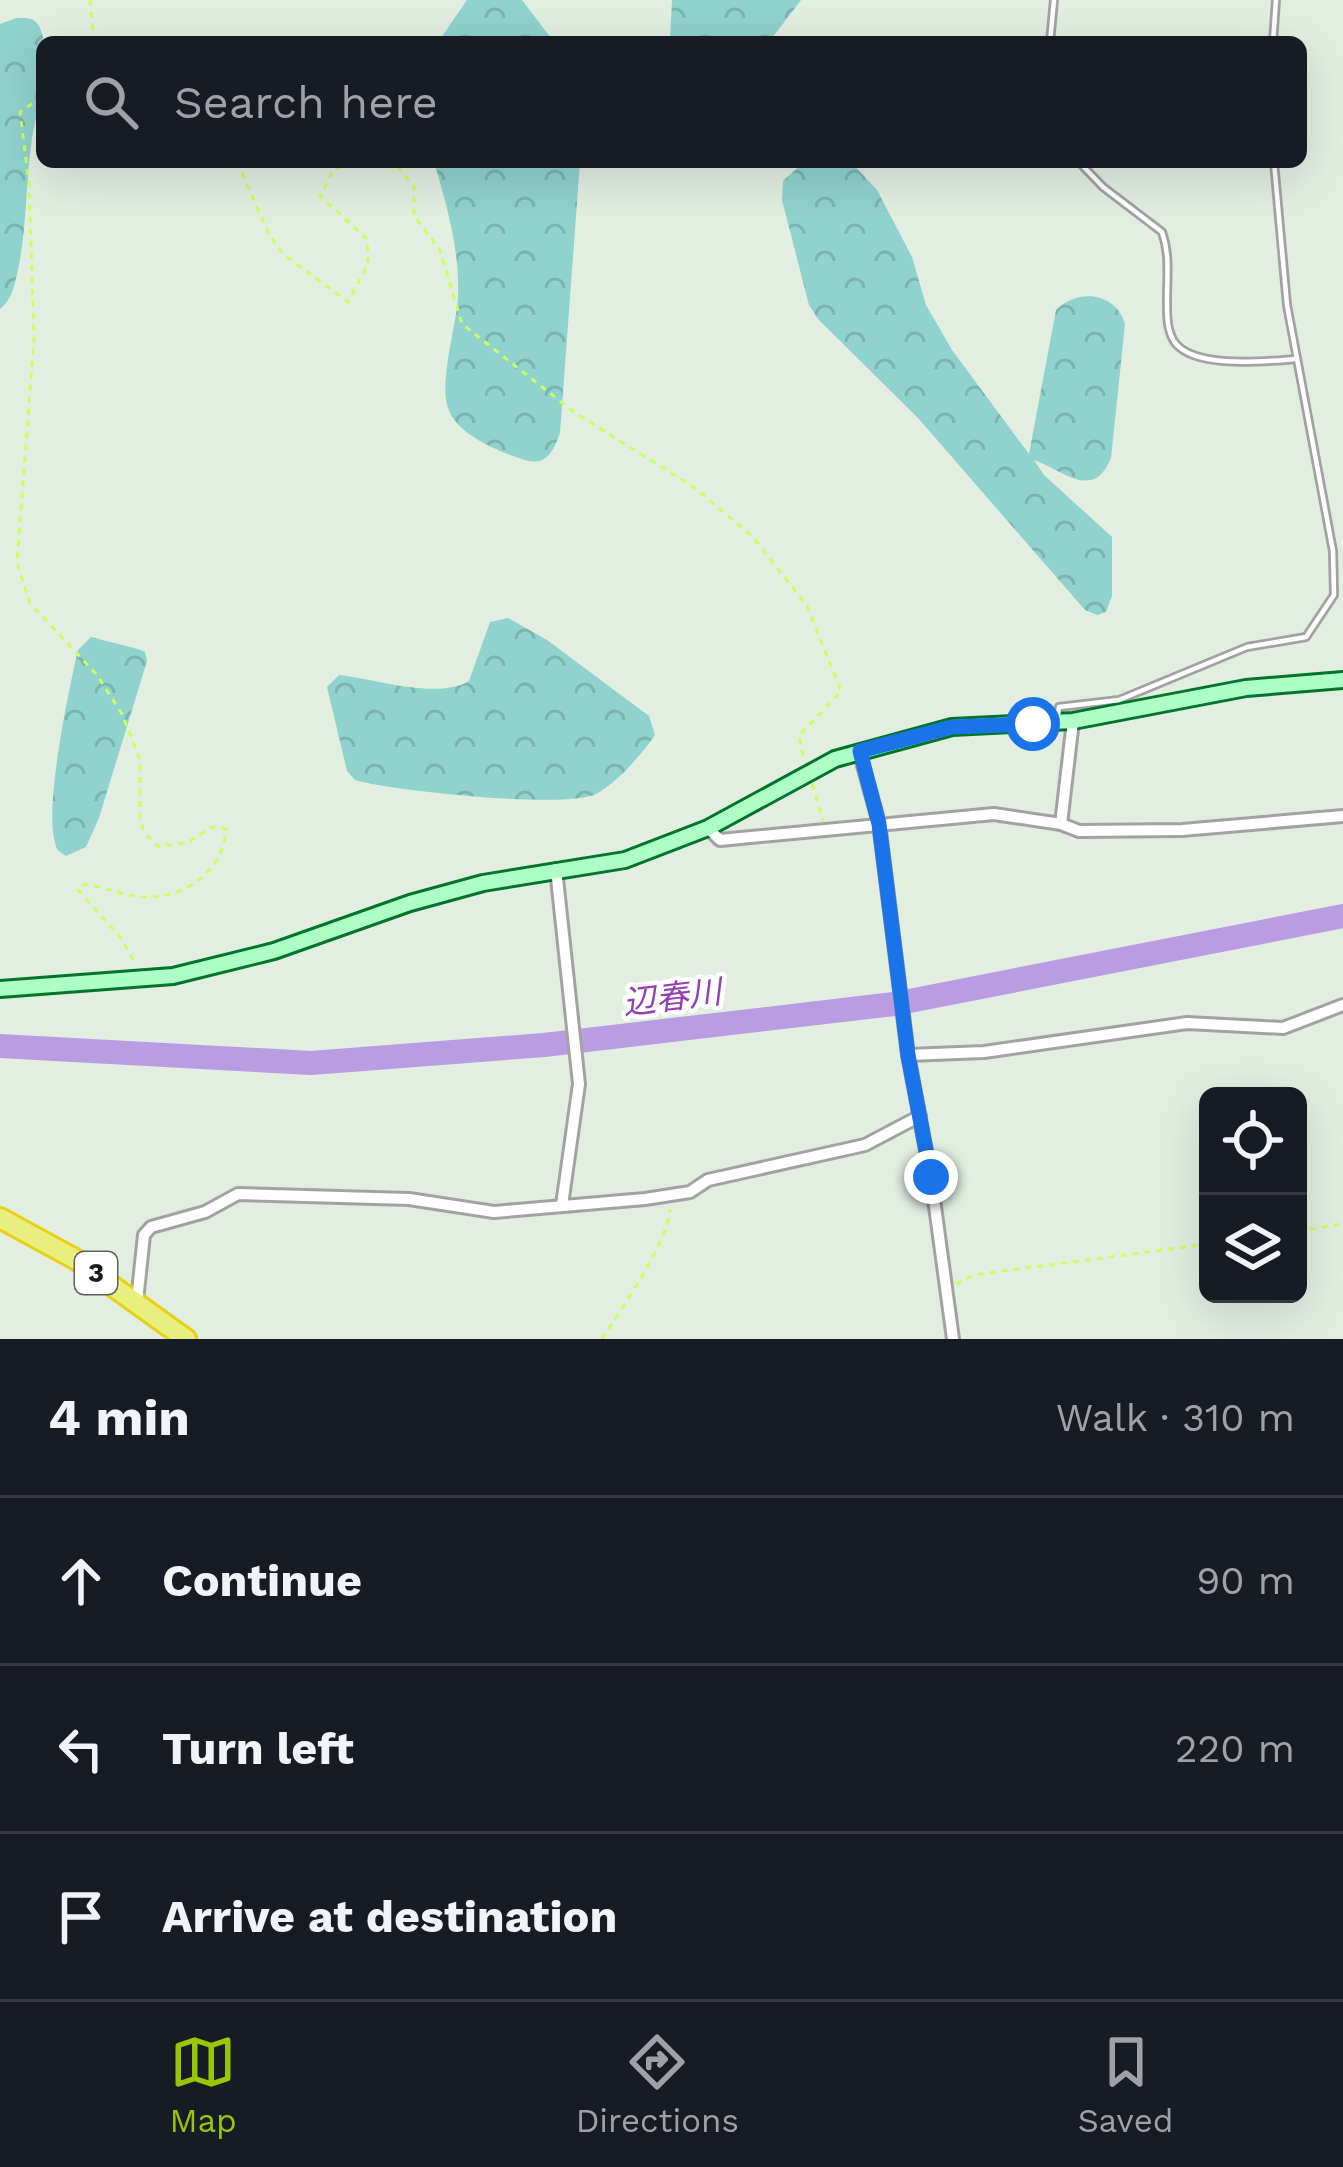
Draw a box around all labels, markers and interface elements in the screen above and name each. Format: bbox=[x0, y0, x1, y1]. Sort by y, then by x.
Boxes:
search box bbox=[36, 36, 1307, 168]
icon: search bbox=[78, 69, 144, 135]
text: Search here bbox=[174, 76, 438, 129]
route start bbox=[1006, 697, 1060, 751]
water label: 辺春川 bbox=[620, 971, 726, 1022]
map controls bbox=[1199, 1087, 1307, 1303]
button: locate bbox=[1199, 1087, 1307, 1195]
route end bbox=[904, 1150, 958, 1204]
button: layers bbox=[1199, 1195, 1307, 1303]
road number: 3 bbox=[75, 1252, 117, 1294]
text: 4 min bbox=[48, 1388, 190, 1447]
text: Walk · 310 m bbox=[1056, 1395, 1295, 1440]
icon: ahead bbox=[48, 1548, 114, 1614]
text: Continue bbox=[162, 1554, 362, 1607]
text: 90 m bbox=[1196, 1558, 1295, 1603]
icon: left bbox=[48, 1716, 114, 1782]
text: Turn left bbox=[162, 1722, 354, 1775]
text: 220 m bbox=[1175, 1726, 1295, 1771]
icon: arrive bbox=[48, 1884, 114, 1950]
text: Arrive at destination bbox=[162, 1890, 617, 1943]
tab: Map bbox=[169, 2029, 237, 2140]
tab: Directions bbox=[576, 2029, 739, 2140]
tab: Saved bbox=[1078, 2029, 1174, 2140]

